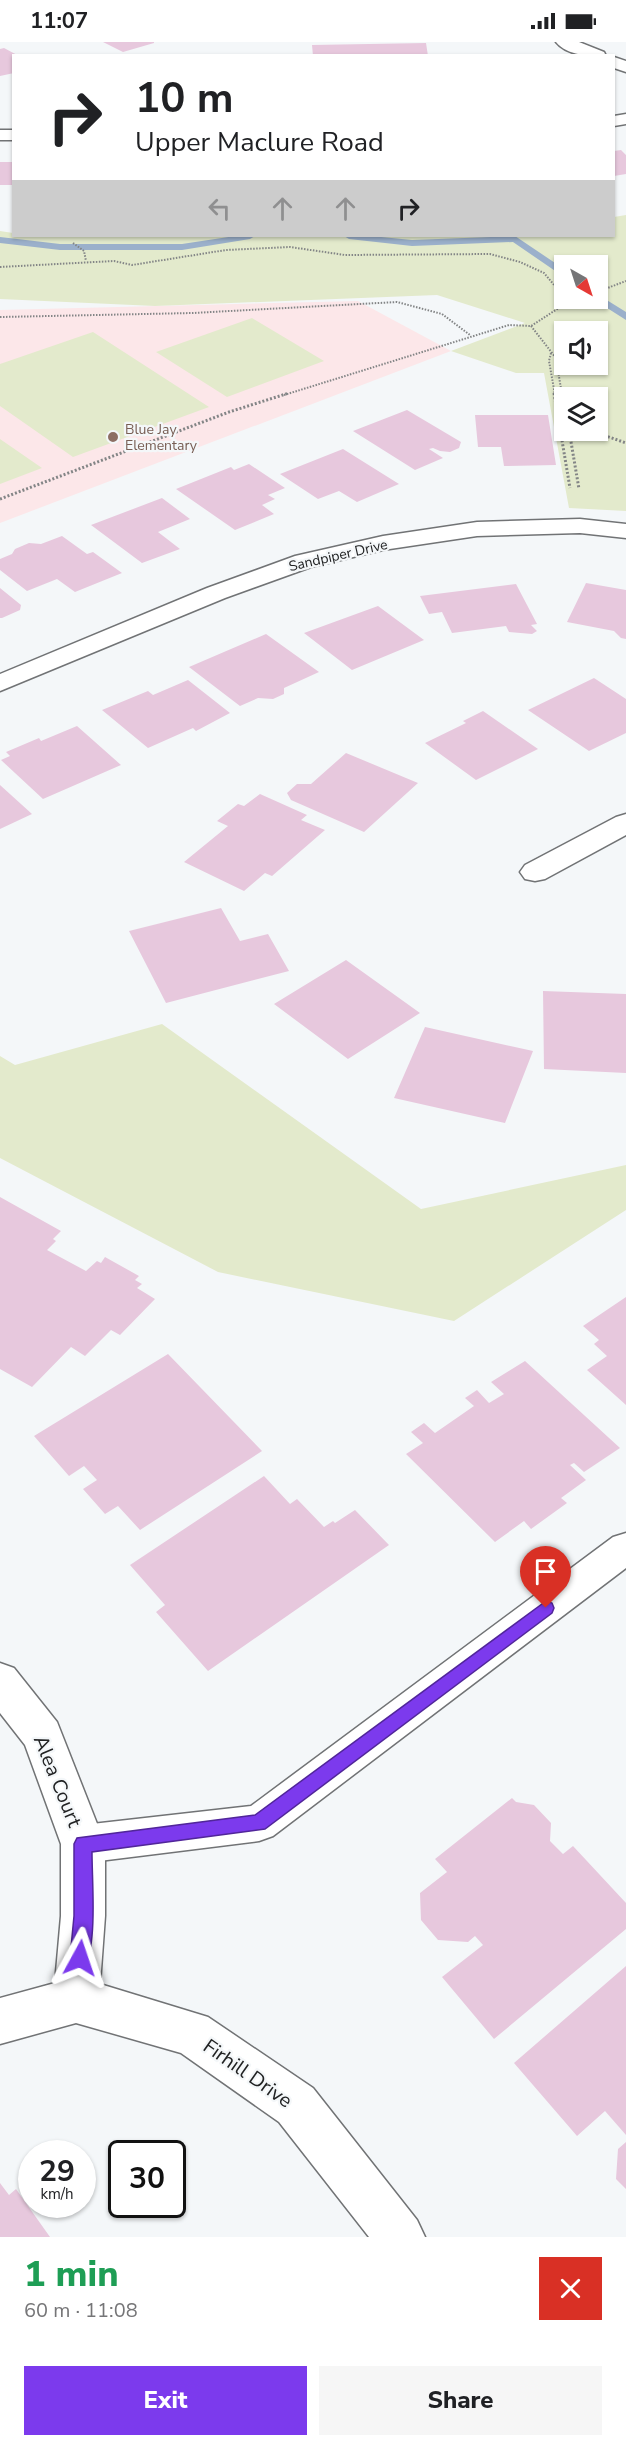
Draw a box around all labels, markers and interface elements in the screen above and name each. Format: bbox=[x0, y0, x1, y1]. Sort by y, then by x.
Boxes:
text: 11:07 bbox=[30, 6, 88, 36]
text: 10 m bbox=[135, 70, 234, 127]
icon: right bbox=[36, 78, 114, 156]
text: Upper Maclure Road bbox=[135, 124, 384, 161]
icon: left bbox=[203, 192, 236, 225]
icon: ahead bbox=[266, 192, 299, 225]
icon: ahead bbox=[329, 192, 362, 225]
icon: right bbox=[392, 192, 425, 225]
north arrow bbox=[554, 255, 608, 309]
map controls bbox=[554, 255, 608, 441]
button: sound bbox=[554, 321, 608, 375]
button: layers bbox=[554, 387, 608, 441]
place label: Blue Jay Elementary bbox=[125, 420, 198, 455]
marker: Blue Jay Elementary bbox=[106, 430, 120, 444]
street label: Sandpiper Drive bbox=[287, 535, 389, 576]
pin bbox=[520, 1546, 571, 1608]
icon: arrive bbox=[529, 1555, 562, 1588]
street label: Alea Court bbox=[27, 1731, 89, 1832]
position arrow bbox=[48, 1926, 112, 1990]
street label: Firhill Drive bbox=[198, 2033, 298, 2114]
speed limit sign: 30 bbox=[108, 2140, 186, 2218]
text: 29 bbox=[39, 2151, 75, 2192]
text: km/h bbox=[40, 2184, 74, 2204]
text: 1 min bbox=[24, 2250, 119, 2299]
button: close bbox=[539, 2257, 602, 2320]
text: 60 m · 11:08 bbox=[24, 2297, 138, 2324]
button: Exit bbox=[24, 2366, 307, 2435]
button: Share bbox=[319, 2366, 602, 2435]

